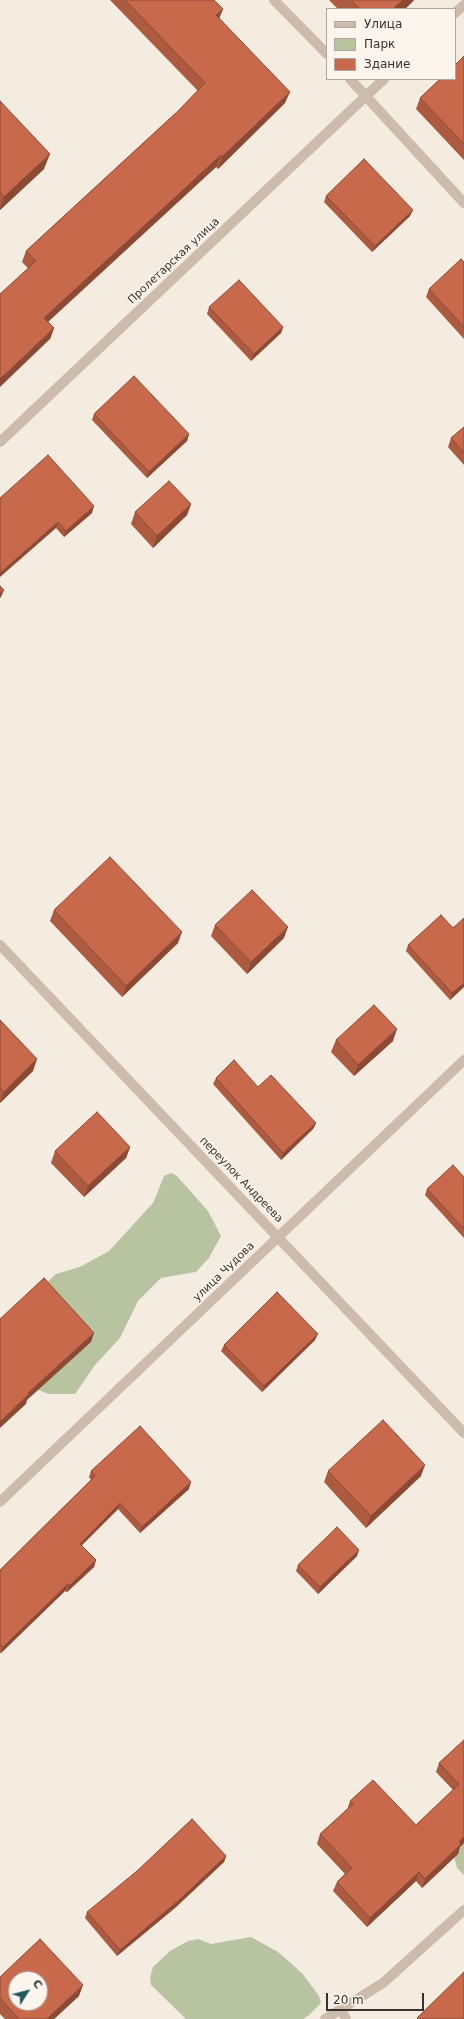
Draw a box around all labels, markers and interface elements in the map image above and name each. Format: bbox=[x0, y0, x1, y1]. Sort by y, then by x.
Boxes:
legend bbox=[326, 8, 456, 80]
text: Улица bbox=[364, 17, 402, 31]
text: Парк bbox=[364, 37, 395, 51]
text: Здание bbox=[364, 57, 410, 71]
street label: Пролетарская улица bbox=[125, 215, 223, 307]
street label: переулок Андреева bbox=[197, 1134, 285, 1226]
street label: улица Чудова bbox=[191, 1239, 257, 1305]
north arrow bbox=[8, 1971, 48, 2011]
text: С bbox=[30, 1977, 45, 1991]
scale bar bbox=[328, 1985, 426, 2011]
text: 20 m bbox=[333, 1993, 364, 2007]

